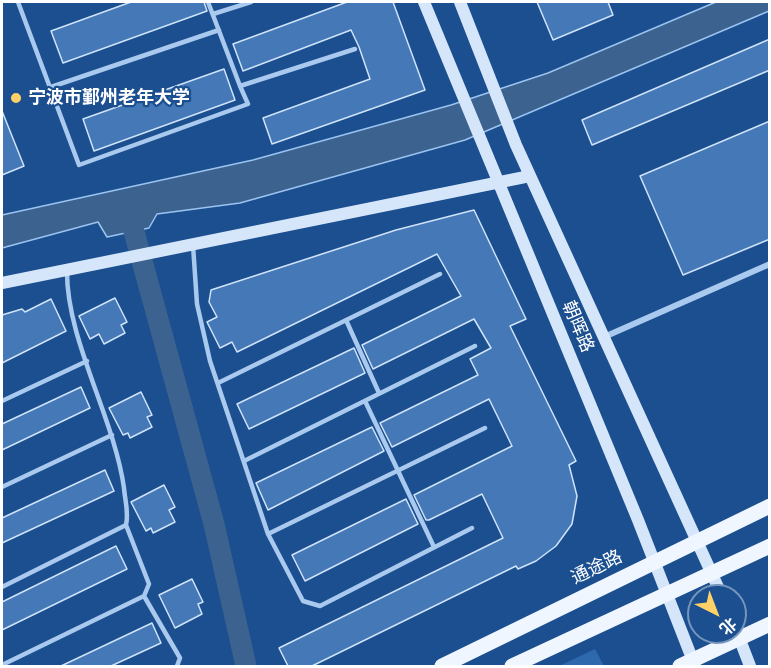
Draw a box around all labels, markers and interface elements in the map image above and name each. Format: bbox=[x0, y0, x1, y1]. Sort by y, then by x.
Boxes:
place label: 宁波市鄞州老年大学 bbox=[28, 87, 190, 109]
marker: 宁波市鄞州老年大学 bbox=[9, 91, 23, 105]
street label: 朝晖路 bbox=[557, 298, 597, 356]
street label: 通途路 bbox=[568, 546, 626, 590]
north arrow bbox=[687, 584, 747, 644]
text: 北 bbox=[716, 614, 740, 639]

